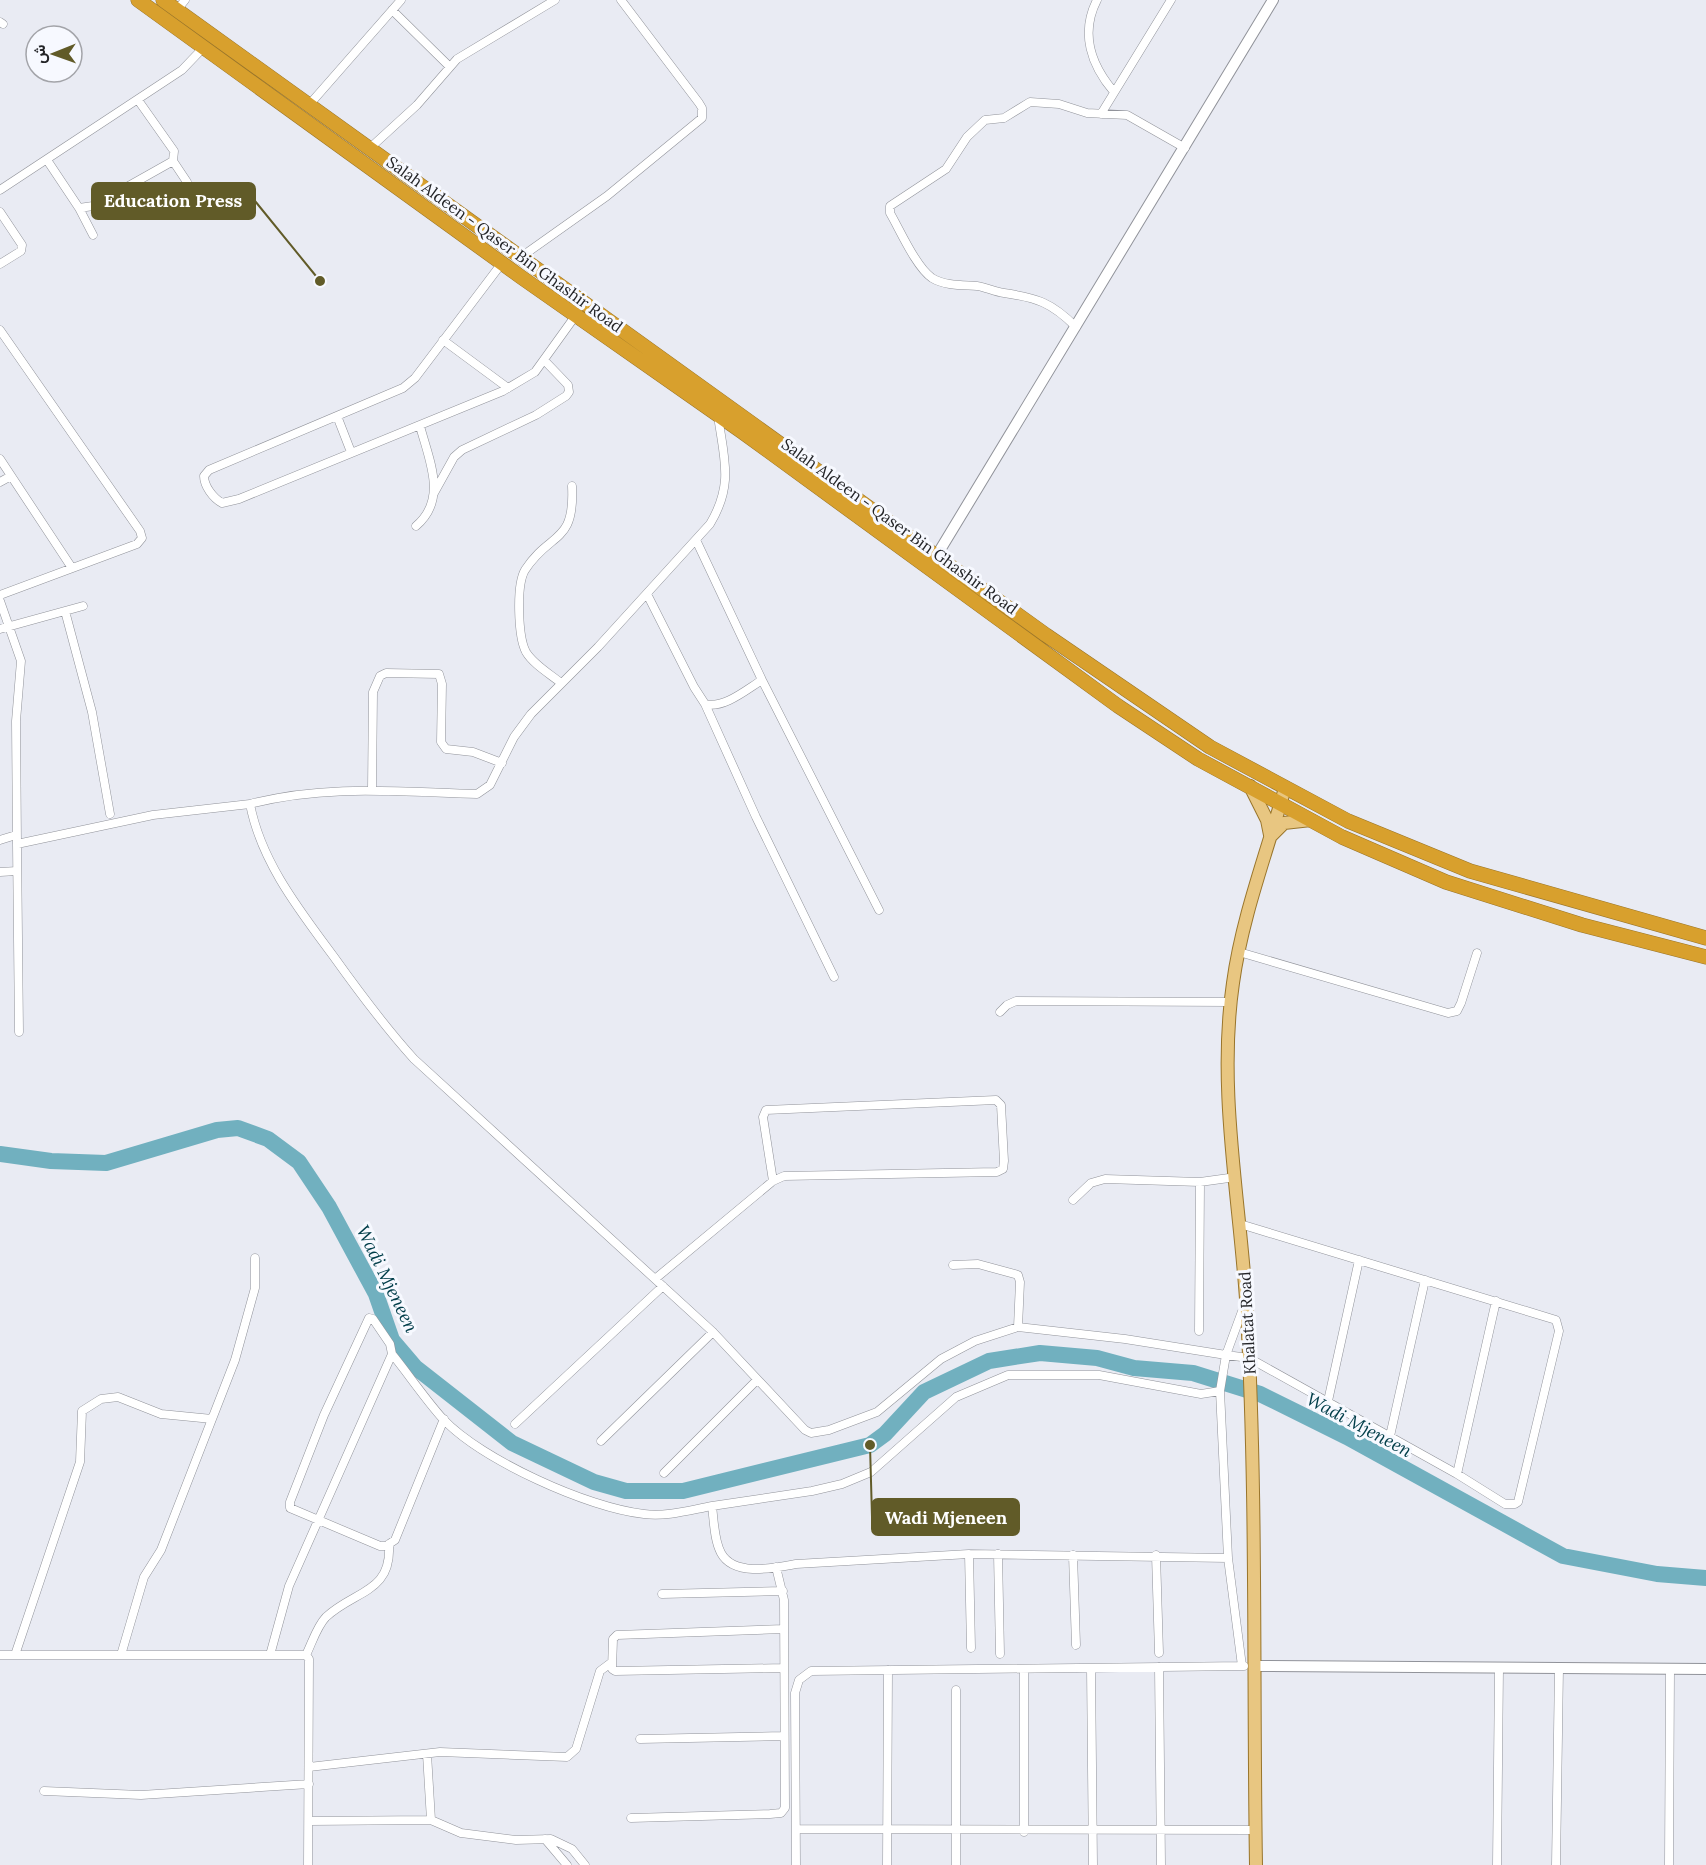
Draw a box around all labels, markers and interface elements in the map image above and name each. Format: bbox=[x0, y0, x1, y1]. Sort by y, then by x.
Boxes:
north arrow bbox=[24, 24, 84, 84]
text: ش bbox=[29, 44, 49, 64]
street label: Salah Aldeen - Qaser Bin Ghashir Road bbox=[383, 152, 627, 337]
callout: Education Press bbox=[92, 183, 255, 219]
text: Education Press bbox=[104, 189, 243, 212]
street label: Salah Aldeen - Qaser Bin Ghashir Road bbox=[778, 434, 1022, 619]
water label: Wadi Mjeneen bbox=[352, 1221, 423, 1336]
street label: Khalatat Road bbox=[1234, 1271, 1260, 1375]
water label: Wadi Mjeneen bbox=[1302, 1387, 1416, 1462]
callout: Wadi Mjeneen bbox=[872, 1499, 1019, 1535]
text: Wadi Mjeneen bbox=[885, 1506, 1008, 1529]

